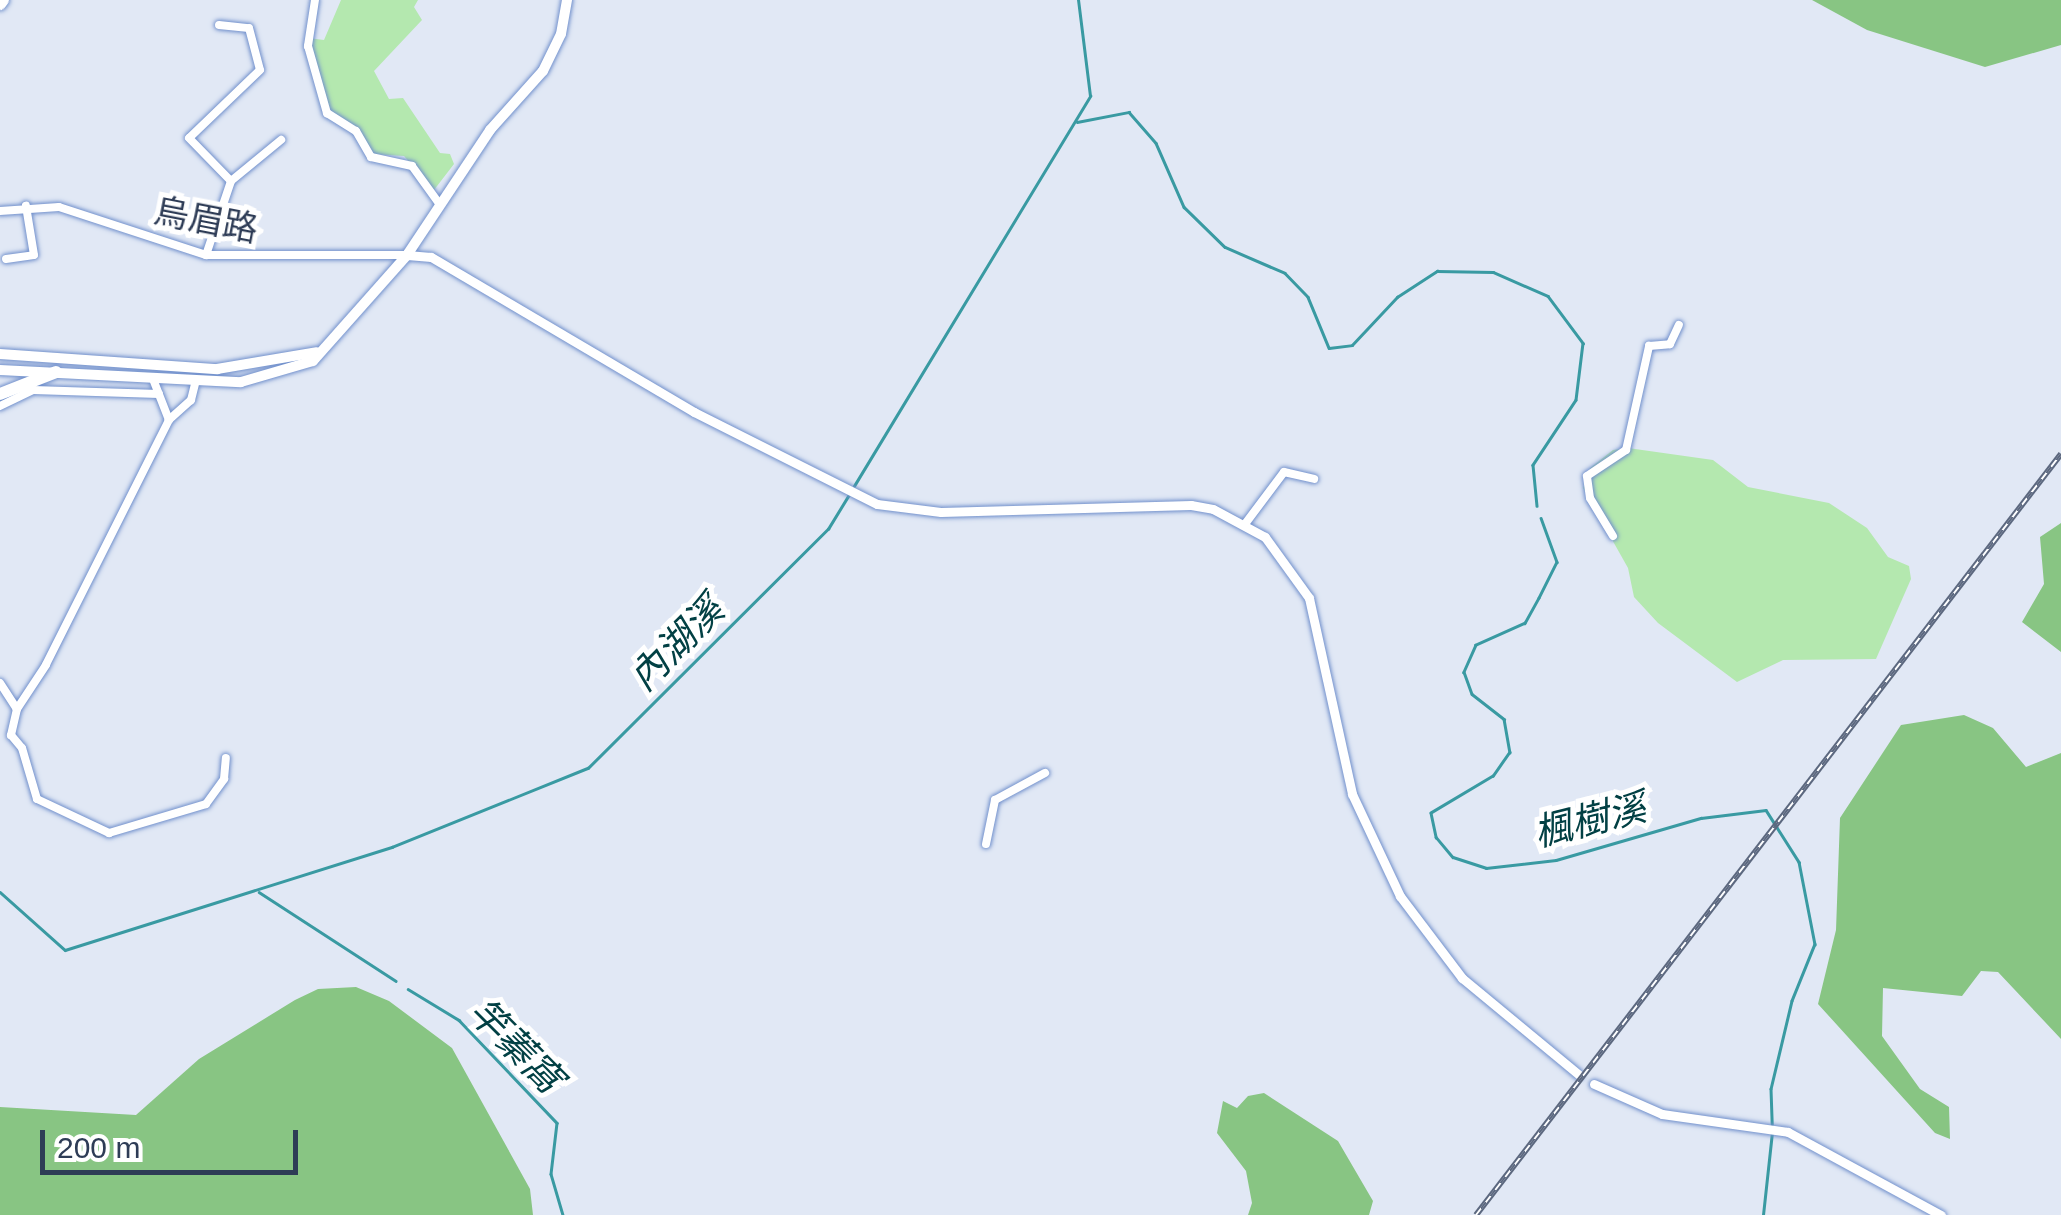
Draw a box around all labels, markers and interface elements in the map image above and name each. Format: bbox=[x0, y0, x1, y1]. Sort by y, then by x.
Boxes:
street label: 烏眉路 bbox=[150, 189, 262, 251]
water label: 內湖溪 bbox=[621, 588, 733, 700]
water label: 楓樹溪 bbox=[1529, 785, 1651, 857]
water label: 竿蓁窩 bbox=[459, 990, 571, 1102]
scale bar bbox=[45, 1110, 302, 1172]
text: 200 m bbox=[57, 1131, 140, 1164]

